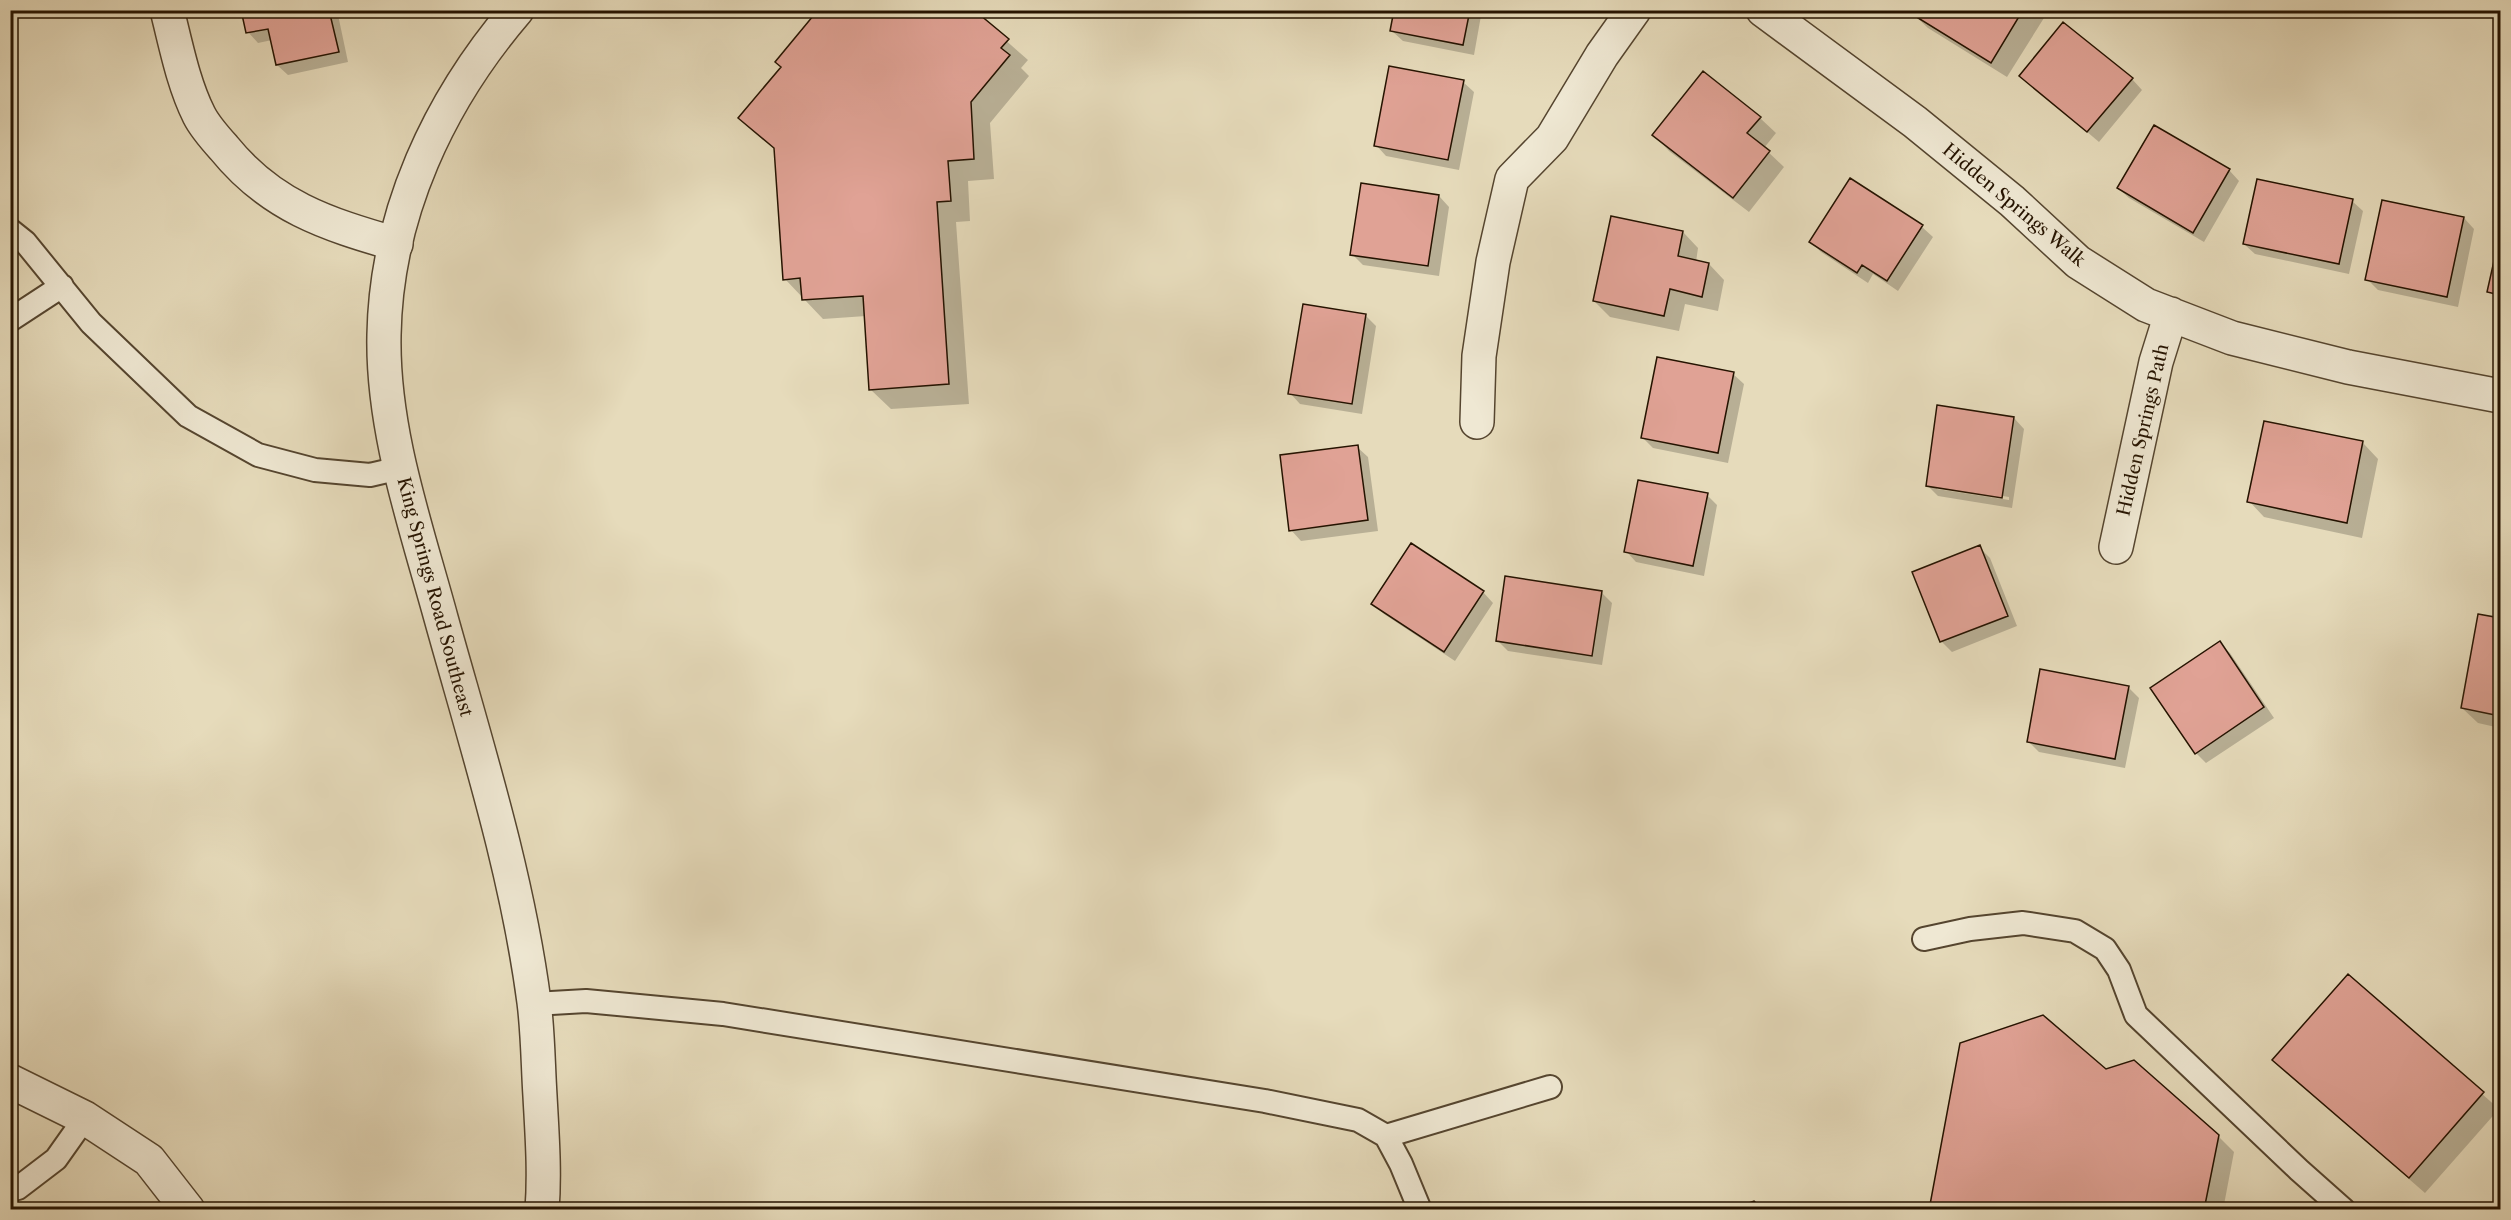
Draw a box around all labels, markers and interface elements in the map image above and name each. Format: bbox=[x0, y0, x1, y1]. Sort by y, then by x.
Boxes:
street label: Hidden Springs Walk bbox=[1938, 139, 2091, 272]
street label: Hidden Springs Path bbox=[2112, 342, 2174, 518]
street label: King Springs Road Southeast bbox=[392, 475, 478, 720]

